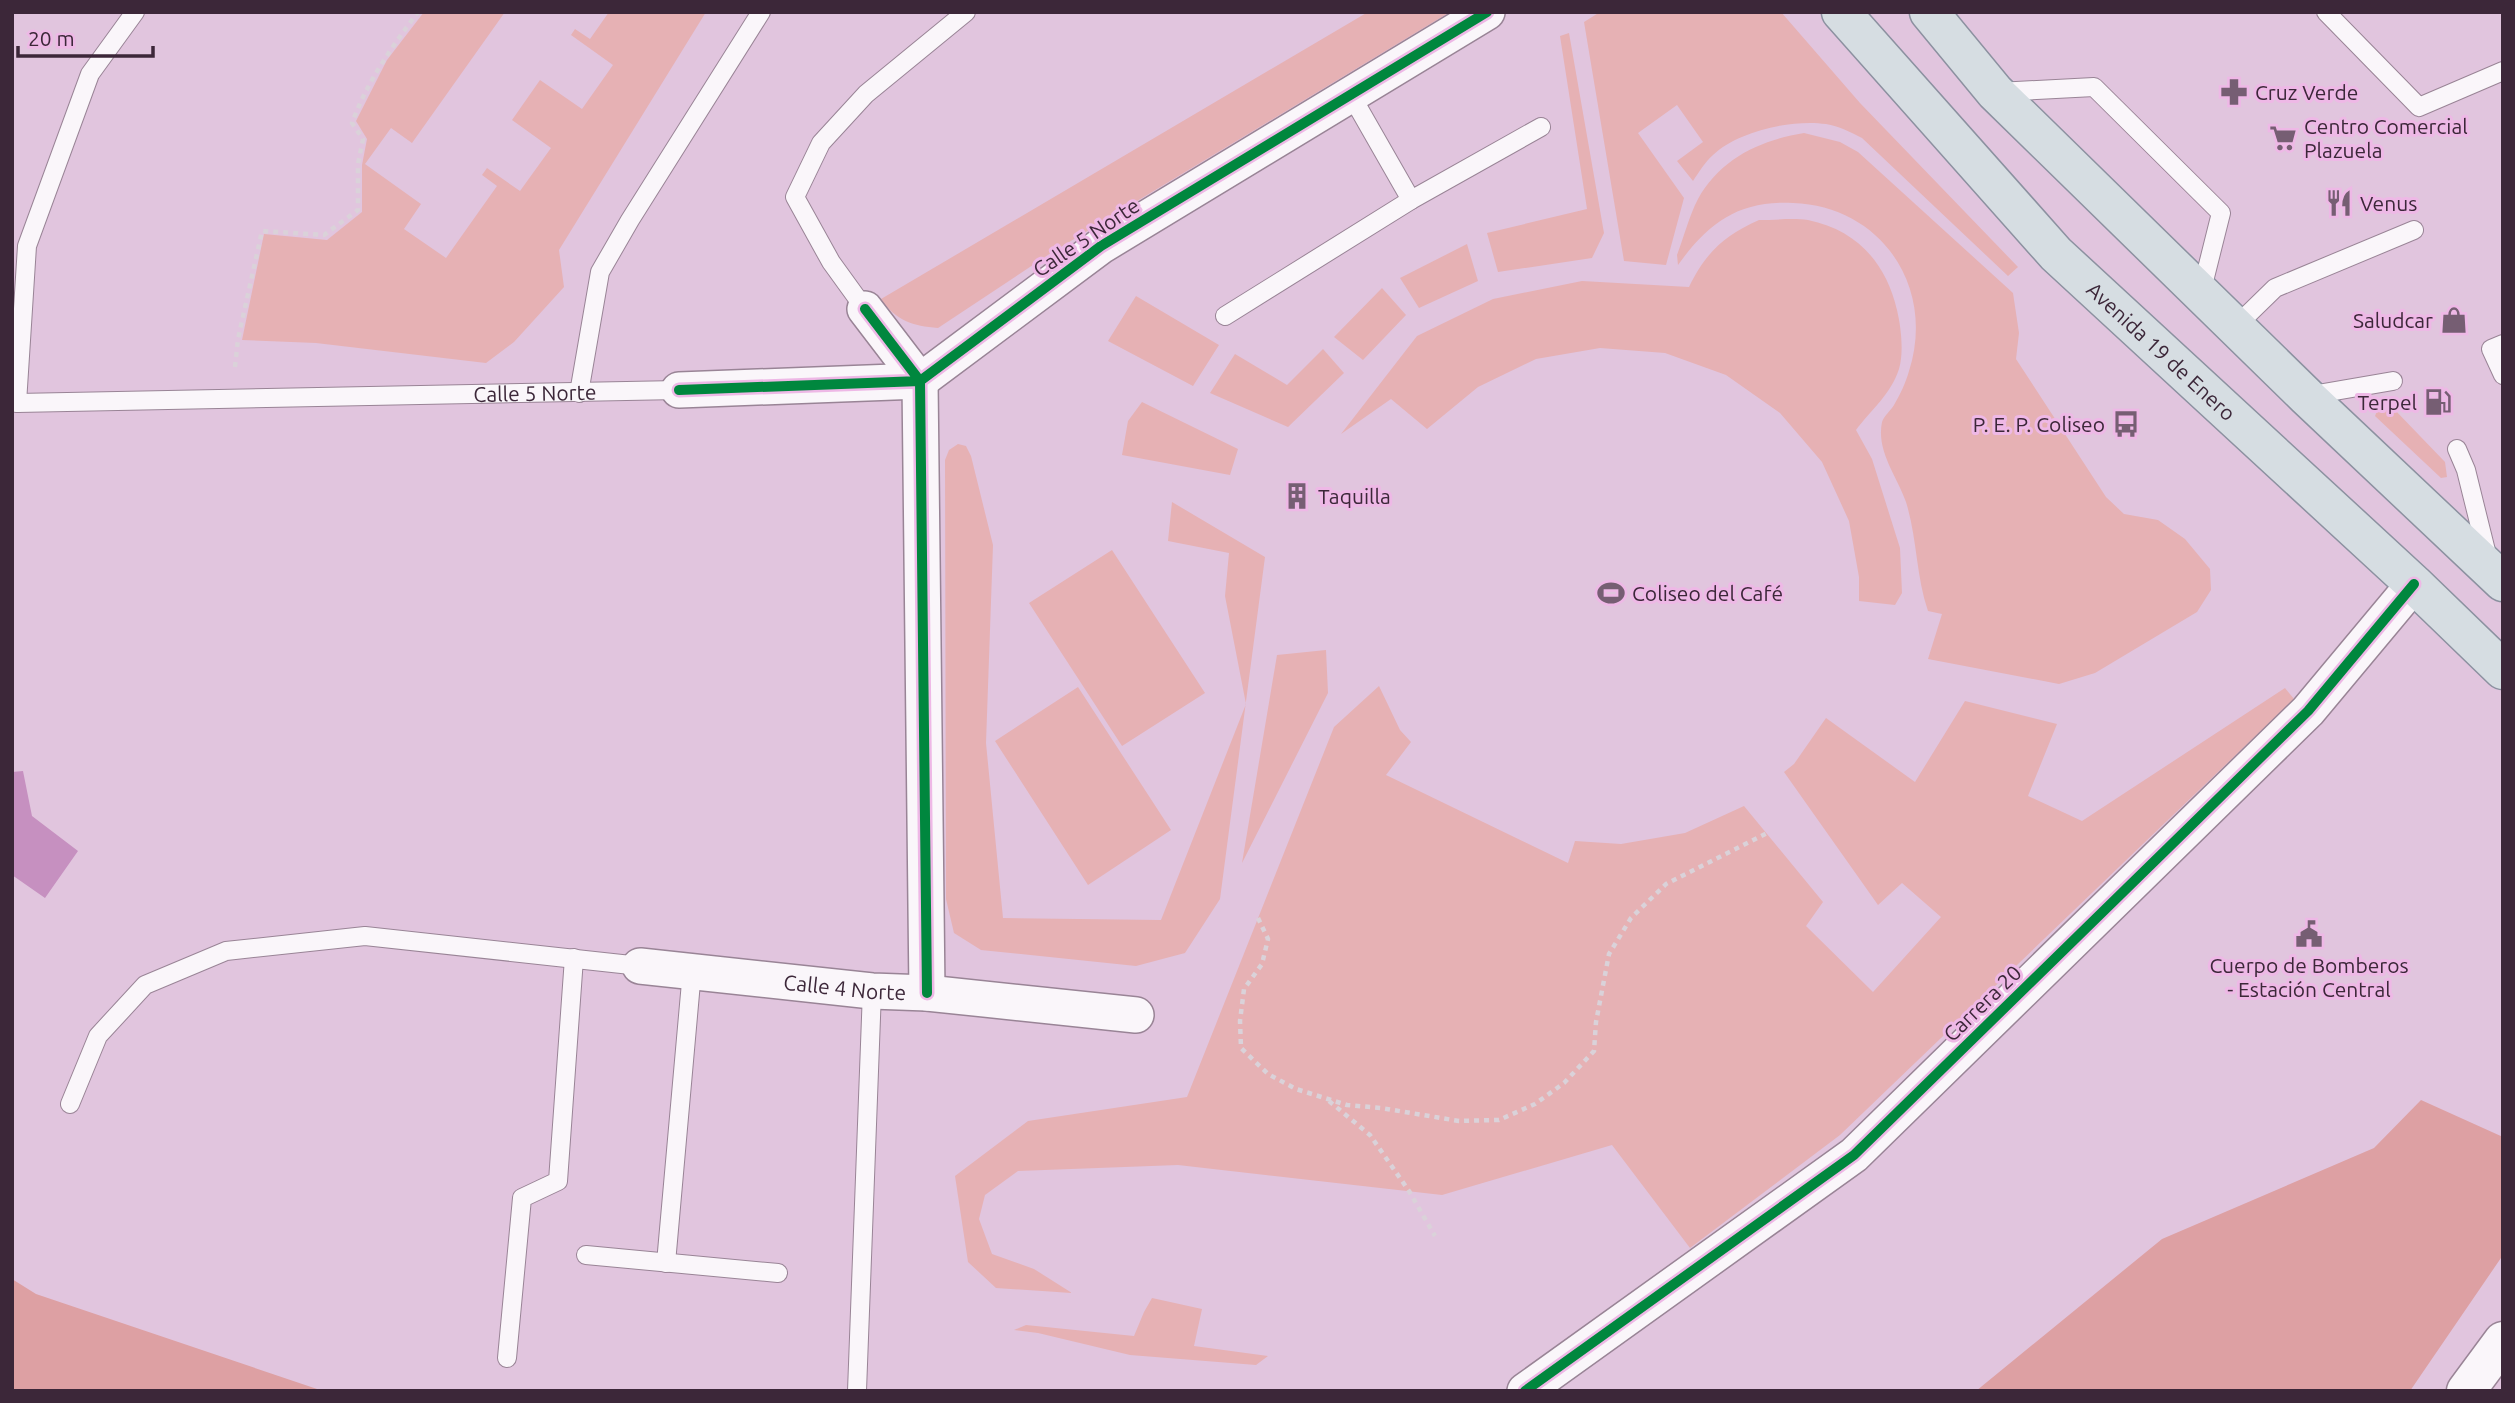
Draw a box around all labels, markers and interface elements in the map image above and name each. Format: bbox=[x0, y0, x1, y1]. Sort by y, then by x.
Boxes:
scale bar bbox=[18, 14, 152, 58]
text: 20 m bbox=[28, 26, 75, 50]
pharmacy icon: Cruz Verde bbox=[2219, 77, 2249, 107]
place label: Cruz Verde bbox=[2255, 80, 2358, 104]
place label: Centro Comercial Plazuela bbox=[2304, 114, 2468, 162]
supermarket icon: Centro Comercial Plazuela bbox=[2268, 123, 2298, 153]
restaurant icon: Venus bbox=[2324, 188, 2354, 218]
place label: Venus bbox=[2360, 191, 2417, 215]
street label: Calle 5 Norte bbox=[1028, 193, 1144, 281]
street label: Avenida 19 de Enero bbox=[2082, 277, 2240, 425]
shop icon: Saludcar bbox=[2439, 305, 2469, 335]
place label: Saludcar bbox=[2353, 308, 2433, 332]
street label: Calle 5 Norte bbox=[473, 380, 597, 406]
fuel station icon: Terpel bbox=[2423, 387, 2453, 417]
place label: Terpel bbox=[2357, 390, 2417, 414]
bus stop icon: P. E. P. Coliseo bbox=[2111, 409, 2141, 439]
place label: P. E. P. Coliseo bbox=[1973, 412, 2105, 436]
building icon: Taquilla bbox=[1282, 481, 1312, 511]
place label: Taquilla bbox=[1318, 484, 1391, 508]
sports icon: Coliseo del Café bbox=[1596, 578, 1626, 608]
place label: Coliseo del Café bbox=[1632, 581, 1783, 605]
public building icon: Cuerpo de Bomberos - Estación Central bbox=[2294, 919, 2324, 949]
place label: Cuerpo de Bomberos - Estación Central bbox=[2209, 953, 2409, 1001]
street label: Carrera 20 bbox=[1938, 960, 2026, 1046]
street label: Calle 4 Norte bbox=[782, 970, 907, 1004]

